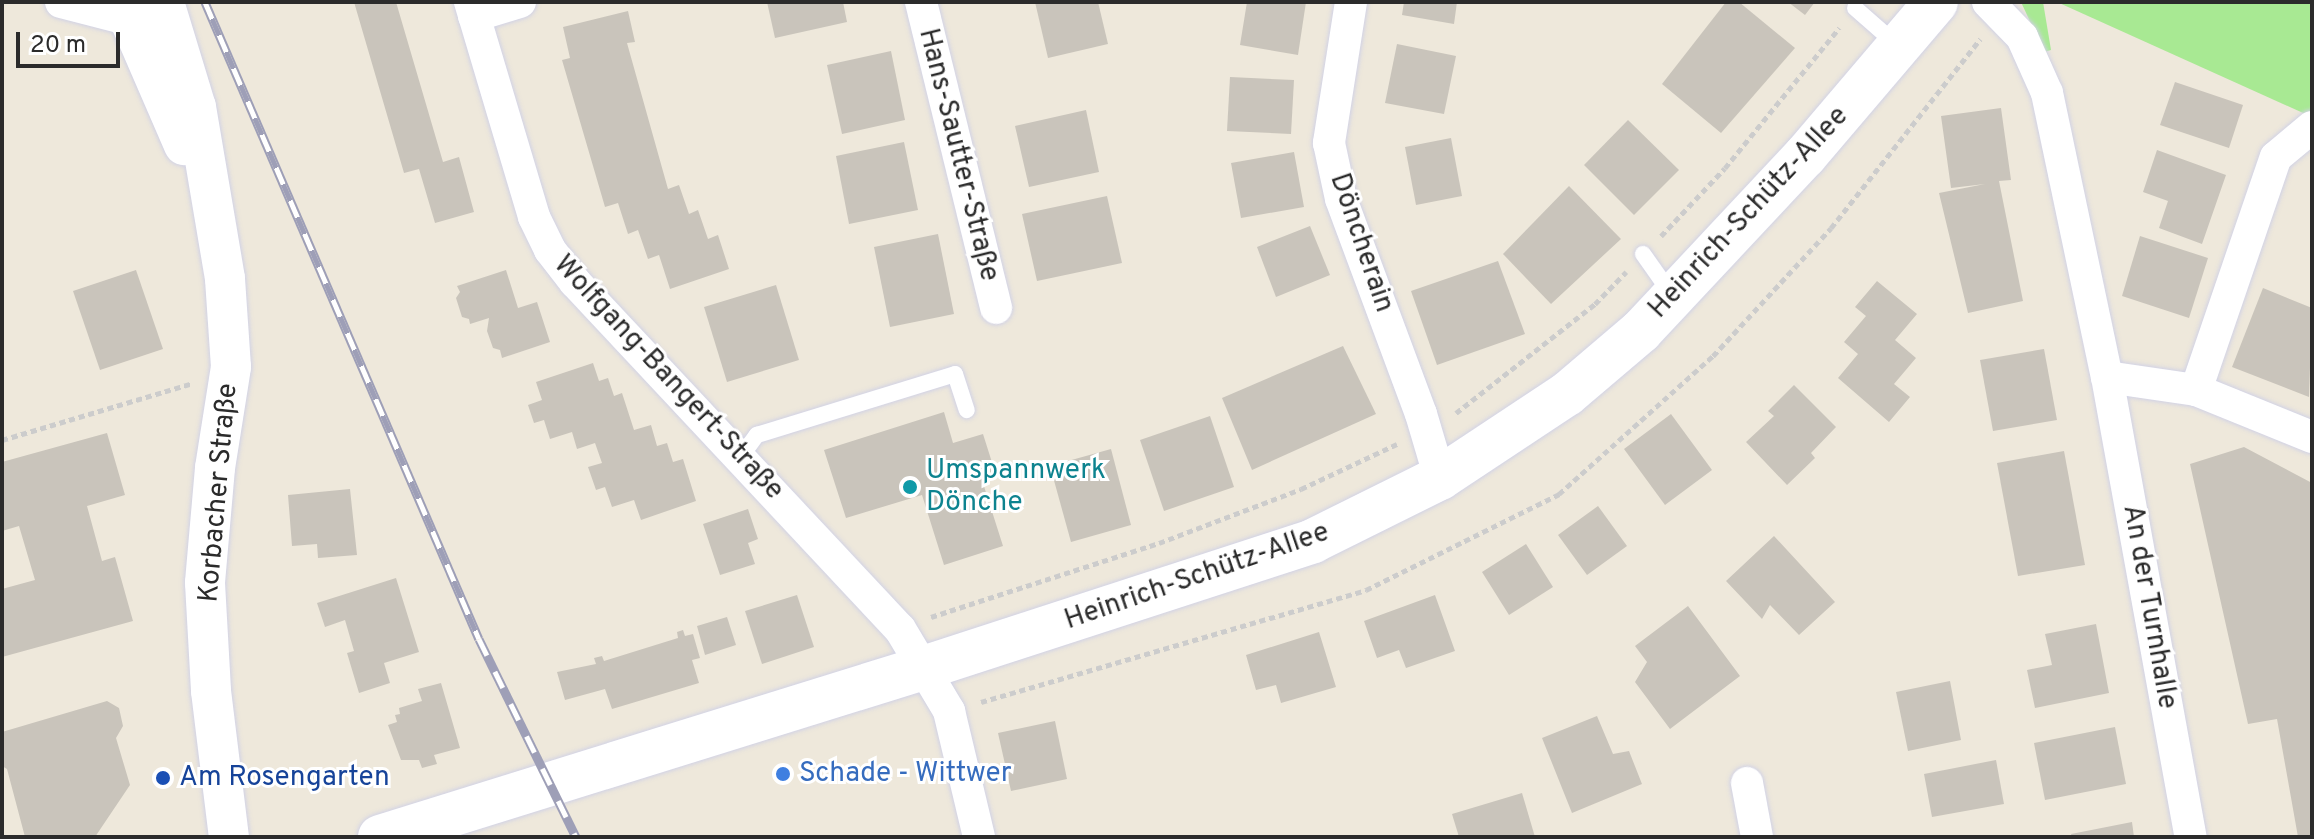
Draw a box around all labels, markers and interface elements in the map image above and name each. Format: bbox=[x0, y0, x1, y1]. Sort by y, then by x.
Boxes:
scale bar bbox=[20, 16, 124, 66]
street label: Hans-Sautter-Straße bbox=[910, 25, 1006, 285]
text: 20 m bbox=[30, 31, 86, 61]
street label: Heinrich-Schütz-Allee bbox=[1642, 100, 1856, 326]
street label: Döncherain bbox=[1322, 169, 1400, 317]
street label: Wolfgang-Bangert-Straße bbox=[546, 249, 790, 507]
street label: Korbacher Straße bbox=[193, 382, 245, 604]
place label: Umspannwerk Dönche bbox=[926, 454, 1106, 520]
marker: Umspannwerk Dönche bbox=[901, 478, 919, 496]
street label: An der Turnhalle bbox=[2114, 502, 2184, 712]
street label: Heinrich-Schütz-Allee bbox=[1060, 516, 1334, 638]
place label: Schade - Wittwer bbox=[799, 757, 1012, 791]
place label: Am Rosengarten bbox=[179, 761, 390, 795]
marker: Schade - Wittwer bbox=[774, 765, 792, 783]
marker: Am Rosengarten bbox=[154, 769, 172, 787]

